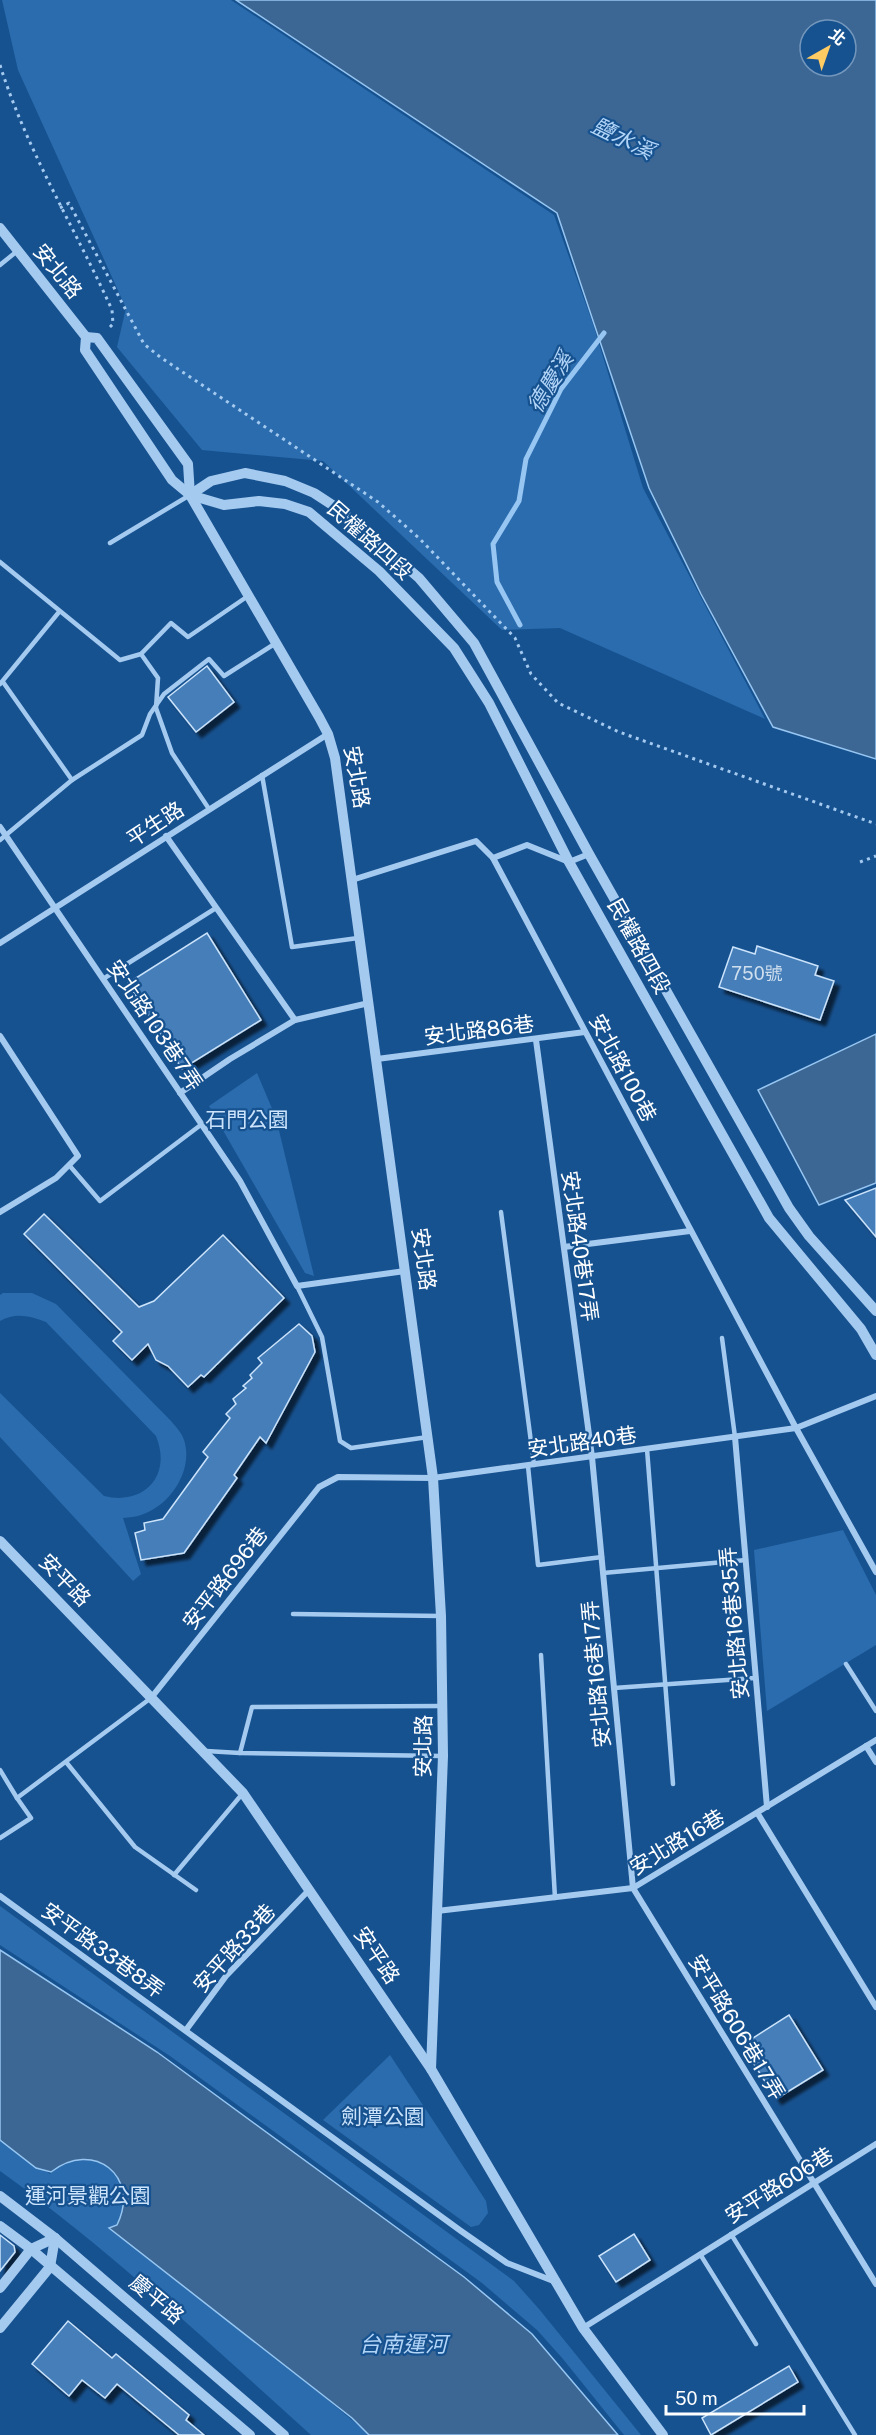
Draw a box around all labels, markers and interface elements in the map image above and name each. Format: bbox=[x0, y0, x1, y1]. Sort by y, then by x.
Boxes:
north arrow bbox=[798, 18, 858, 78]
text: 北 bbox=[825, 24, 850, 49]
water label: 鹽水溪 bbox=[588, 112, 661, 165]
street label: 安北路 bbox=[28, 239, 88, 303]
water label: 德慶溪 bbox=[522, 344, 580, 417]
street label: 民權路四段 bbox=[323, 496, 417, 584]
street label: 安北路 bbox=[339, 744, 375, 810]
street label: 平生路 bbox=[122, 796, 188, 852]
street label: 民權路四段 bbox=[603, 894, 675, 998]
street label: 安北路103巷7弄 bbox=[102, 955, 208, 1095]
house number: 750號 bbox=[731, 963, 783, 984]
street label: 安北路100巷 bbox=[584, 1010, 662, 1126]
street label: 安北路86巷 bbox=[423, 1011, 535, 1049]
park label: 石門公園 bbox=[205, 1107, 289, 1132]
street label: 安北路40巷17弄 bbox=[557, 1169, 603, 1323]
street label: 安北路 bbox=[407, 1226, 441, 1292]
street label: 安北路40巷 bbox=[526, 1422, 638, 1462]
street label: 安平路696巷 bbox=[177, 1522, 273, 1634]
street label: 安北路16巷35弄 bbox=[715, 1546, 753, 1700]
street label: 安平路 bbox=[34, 1549, 96, 1611]
street label: 安北路16巷17弄 bbox=[577, 1599, 615, 1749]
street label: 安北路 bbox=[410, 1714, 436, 1778]
street label: 安北路16巷 bbox=[625, 1804, 729, 1880]
street label: 安平路33巷8弄 bbox=[37, 1897, 169, 2003]
street label: 安平路33巷 bbox=[188, 1899, 280, 1997]
street label: 安平路 bbox=[349, 1922, 405, 1988]
street label: 安平路606巷17弄 bbox=[684, 1950, 790, 2104]
park label: 劍潭公園 bbox=[341, 2104, 425, 2129]
street label: 安平路606巷 bbox=[720, 2142, 838, 2228]
park label: 運河景觀公園 bbox=[25, 2183, 151, 2208]
street label: 慶平路 bbox=[125, 2269, 189, 2329]
water label: 台南運河 bbox=[359, 2331, 451, 2357]
scale bar bbox=[666, 2378, 804, 2416]
text: 50 m bbox=[675, 2388, 718, 2409]

